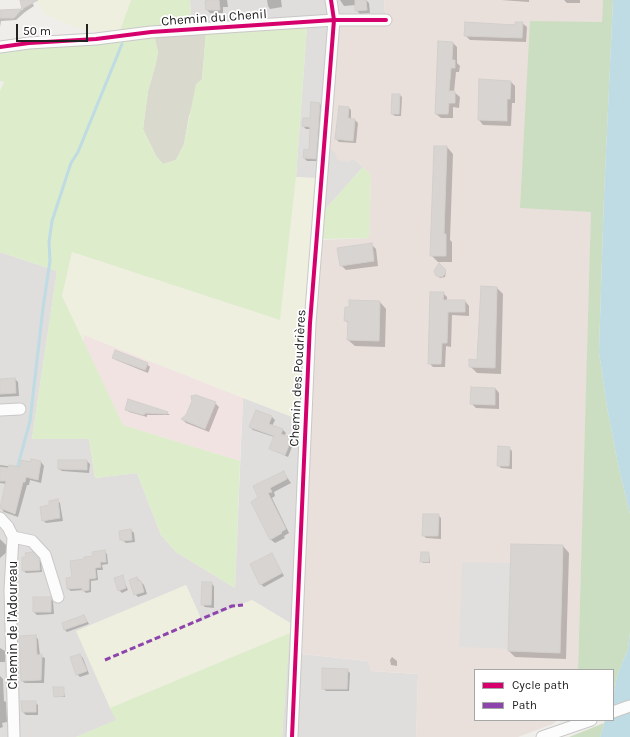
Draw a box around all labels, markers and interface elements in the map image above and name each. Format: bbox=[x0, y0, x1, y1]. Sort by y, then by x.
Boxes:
street label: Chemin du Chenil bbox=[161, 7, 267, 29]
scale bar bbox=[18, 16, 90, 42]
text: 50 m bbox=[23, 24, 51, 38]
street label: Chemin des Poudrières bbox=[287, 309, 309, 447]
street label: Chemin de l'Adoureau bbox=[5, 561, 21, 689]
legend bbox=[474, 669, 614, 721]
text: Cycle path bbox=[512, 678, 569, 692]
text: Path bbox=[512, 698, 537, 712]

